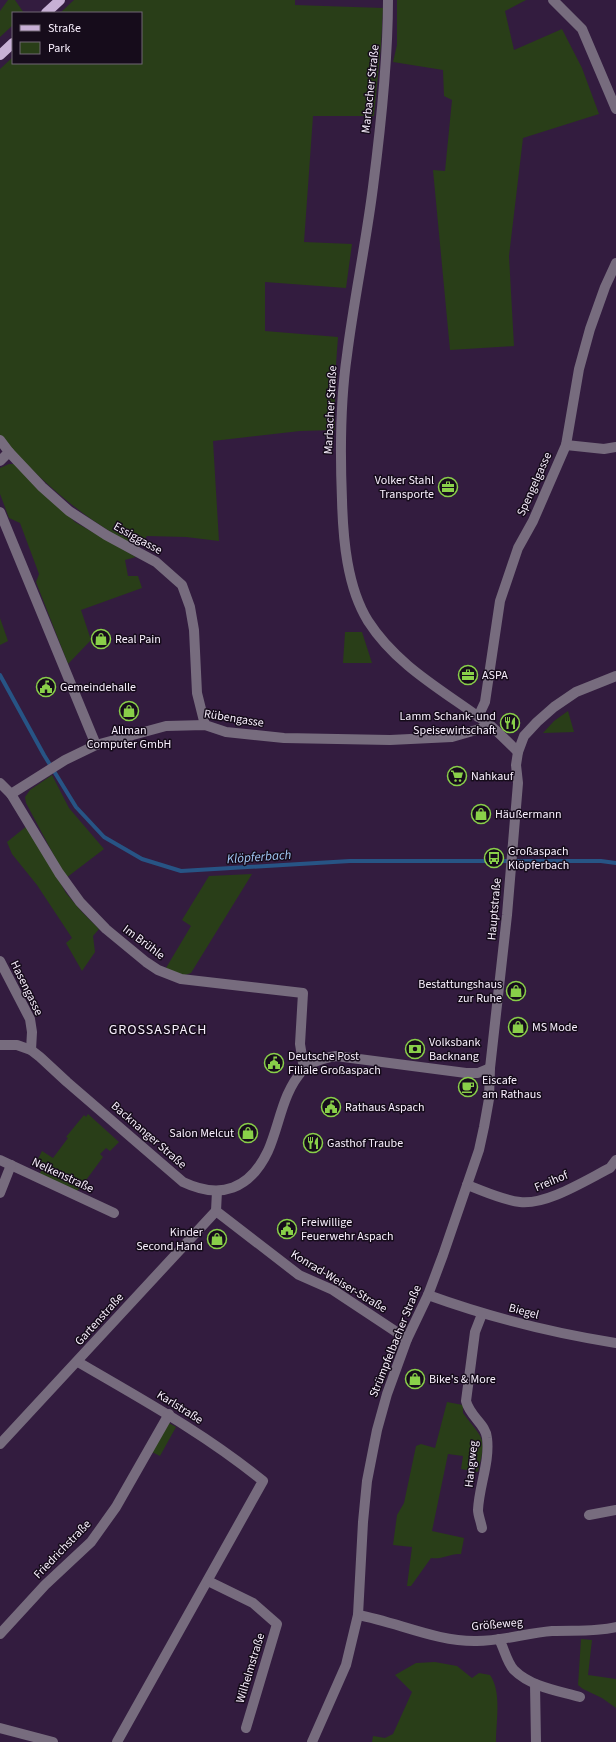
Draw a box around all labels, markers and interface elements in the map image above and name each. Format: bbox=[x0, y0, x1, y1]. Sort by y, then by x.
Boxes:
legend bbox=[12, 12, 142, 64]
text: Straße bbox=[48, 20, 81, 37]
text: Park bbox=[48, 40, 70, 57]
street label: Marbacher Straße bbox=[357, 44, 384, 134]
street label: Marbacher Straße bbox=[320, 365, 341, 455]
street label: Spengelgasse bbox=[513, 449, 556, 519]
place label: Volker Stahl Transporte bbox=[375, 472, 434, 503]
office icon: Volker Stahl Transporte bbox=[437, 476, 459, 498]
street label: Essiggasse bbox=[110, 518, 165, 559]
shop icon: Real Pain bbox=[90, 628, 112, 650]
place label: Real Pain bbox=[115, 631, 161, 648]
office icon: ASPA bbox=[457, 664, 479, 686]
place label: ASPA bbox=[482, 667, 508, 684]
public building icon: Gemeindehalle bbox=[35, 676, 57, 698]
place label: Gemeindehalle bbox=[60, 679, 136, 696]
shop icon: Allman Computer GmbH bbox=[118, 700, 140, 722]
street label: Rübengasse bbox=[203, 705, 265, 732]
place label: Lamm Schank- und Speisewirtschaft bbox=[400, 708, 496, 739]
restaurant icon: Lamm Schank- und Speisewirtschaft bbox=[499, 712, 521, 734]
place label: Allman Computer GmbH bbox=[87, 722, 171, 753]
supermarket icon: Nahkauf bbox=[446, 765, 468, 787]
place label: Nahkauf bbox=[471, 768, 514, 785]
shop icon: Häußermann bbox=[470, 803, 492, 825]
place label: Häußermann bbox=[495, 806, 562, 823]
place label: Großaspach Klöpferbach bbox=[508, 843, 569, 874]
water label: Klöpferbach bbox=[226, 846, 292, 868]
bus stop icon: Großaspach Klöpferbach bbox=[483, 847, 505, 869]
street label: Hauptstraße bbox=[483, 877, 506, 941]
street label: Im Brühle bbox=[119, 921, 168, 964]
street label: Hasengasse bbox=[6, 958, 47, 1019]
place label: Bestattungshaus zur Ruhe bbox=[418, 976, 502, 1007]
shop icon: Bestattungshaus zur Ruhe bbox=[505, 980, 527, 1002]
shop icon: MS Mode bbox=[507, 1016, 529, 1038]
place label: MS Mode bbox=[532, 1019, 577, 1036]
district label: GROSSASPACH bbox=[109, 1020, 207, 1040]
place label: Volksbank Backnang bbox=[429, 1034, 481, 1065]
bank icon: Volksbank Backnang bbox=[404, 1038, 426, 1060]
place label: Deutsche Post Filiale Großaspach bbox=[288, 1048, 381, 1079]
public building icon: Deutsche Post Filiale Großaspach bbox=[263, 1052, 285, 1074]
place label: Eiscafe am Rathaus bbox=[482, 1072, 541, 1103]
cafe icon: Eiscafe am Rathaus bbox=[457, 1076, 479, 1098]
public building icon: Rathaus Aspach bbox=[320, 1096, 342, 1118]
street label: Backnanger Straße bbox=[107, 1098, 190, 1173]
place label: Rathaus Aspach bbox=[345, 1099, 425, 1116]
shop icon: Salon Melcut bbox=[237, 1122, 259, 1144]
place label: Salon Melcut bbox=[169, 1125, 234, 1142]
restaurant icon: Gasthof Traube bbox=[302, 1132, 324, 1154]
place label: Gasthof Traube bbox=[327, 1135, 403, 1152]
street label: Nelkenstraße bbox=[29, 1154, 97, 1197]
street label: Freihof bbox=[532, 1167, 571, 1196]
place label: Freiwillige Feuerwehr Aspach bbox=[301, 1214, 394, 1245]
public building icon: Freiwillige Feuerwehr Aspach bbox=[276, 1218, 298, 1240]
place label: Kinder Second Hand bbox=[136, 1224, 204, 1255]
shop icon: Kinder Second Hand bbox=[206, 1228, 228, 1250]
street label: Konrad-Weiser-Straße bbox=[287, 1246, 390, 1317]
street label: Strümpfelbacher Straße bbox=[365, 1282, 426, 1400]
street label: Gartenstraße bbox=[71, 1289, 128, 1349]
street label: Biegel bbox=[507, 1299, 541, 1324]
shop icon: Bike's & More bbox=[404, 1368, 426, 1390]
place label: Bike's & More bbox=[429, 1371, 496, 1388]
street label: Karlstraße bbox=[153, 1386, 206, 1428]
street label: Hangweg bbox=[461, 1440, 482, 1488]
street label: Friedrichstraße bbox=[30, 1516, 95, 1583]
street label: Größeweg bbox=[471, 1614, 523, 1635]
street label: Wilhelmstraße bbox=[232, 1631, 269, 1705]

